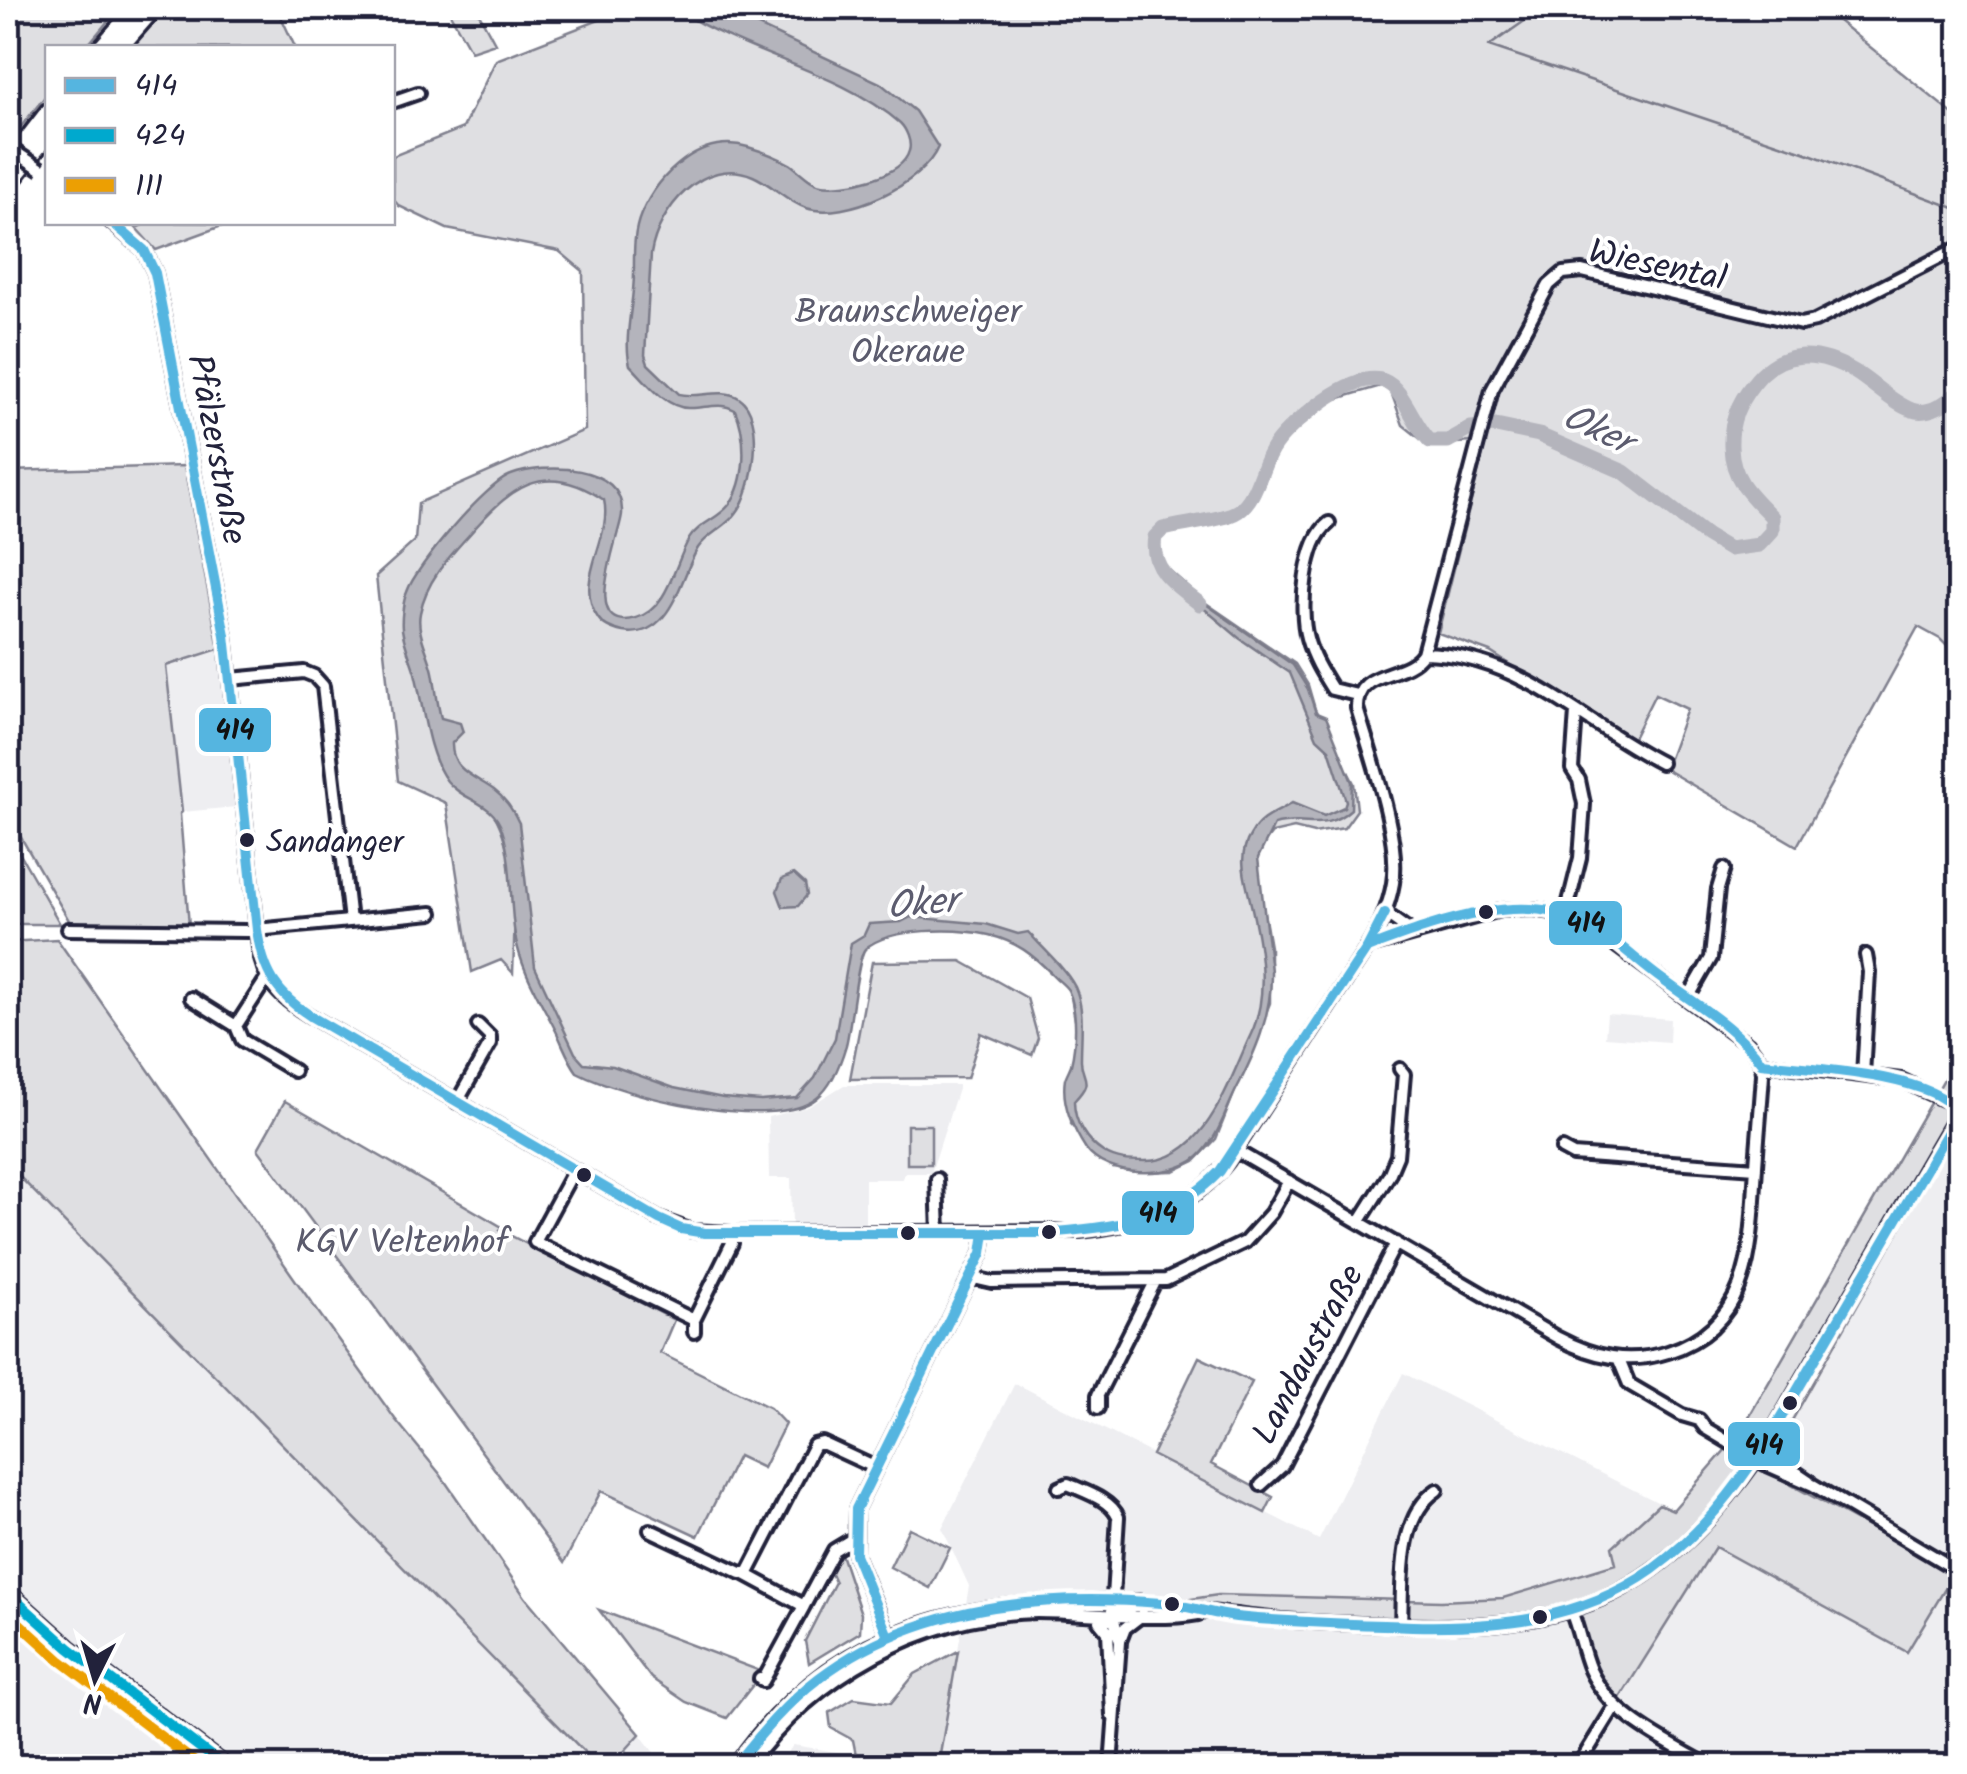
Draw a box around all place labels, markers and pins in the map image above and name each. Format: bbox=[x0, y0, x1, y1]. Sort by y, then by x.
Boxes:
place label: Sandanger bbox=[266, 818, 406, 869]
marker: Sandanger bbox=[237, 830, 257, 850]
unlabelled marker bbox=[1476, 902, 1496, 922]
unlabelled marker bbox=[574, 1165, 594, 1185]
unlabelled marker bbox=[1039, 1222, 1059, 1242]
unlabelled marker bbox=[898, 1223, 918, 1243]
unlabelled marker bbox=[1780, 1393, 1800, 1413]
unlabelled marker bbox=[1162, 1594, 1182, 1614]
unlabelled marker bbox=[1530, 1607, 1550, 1627]

